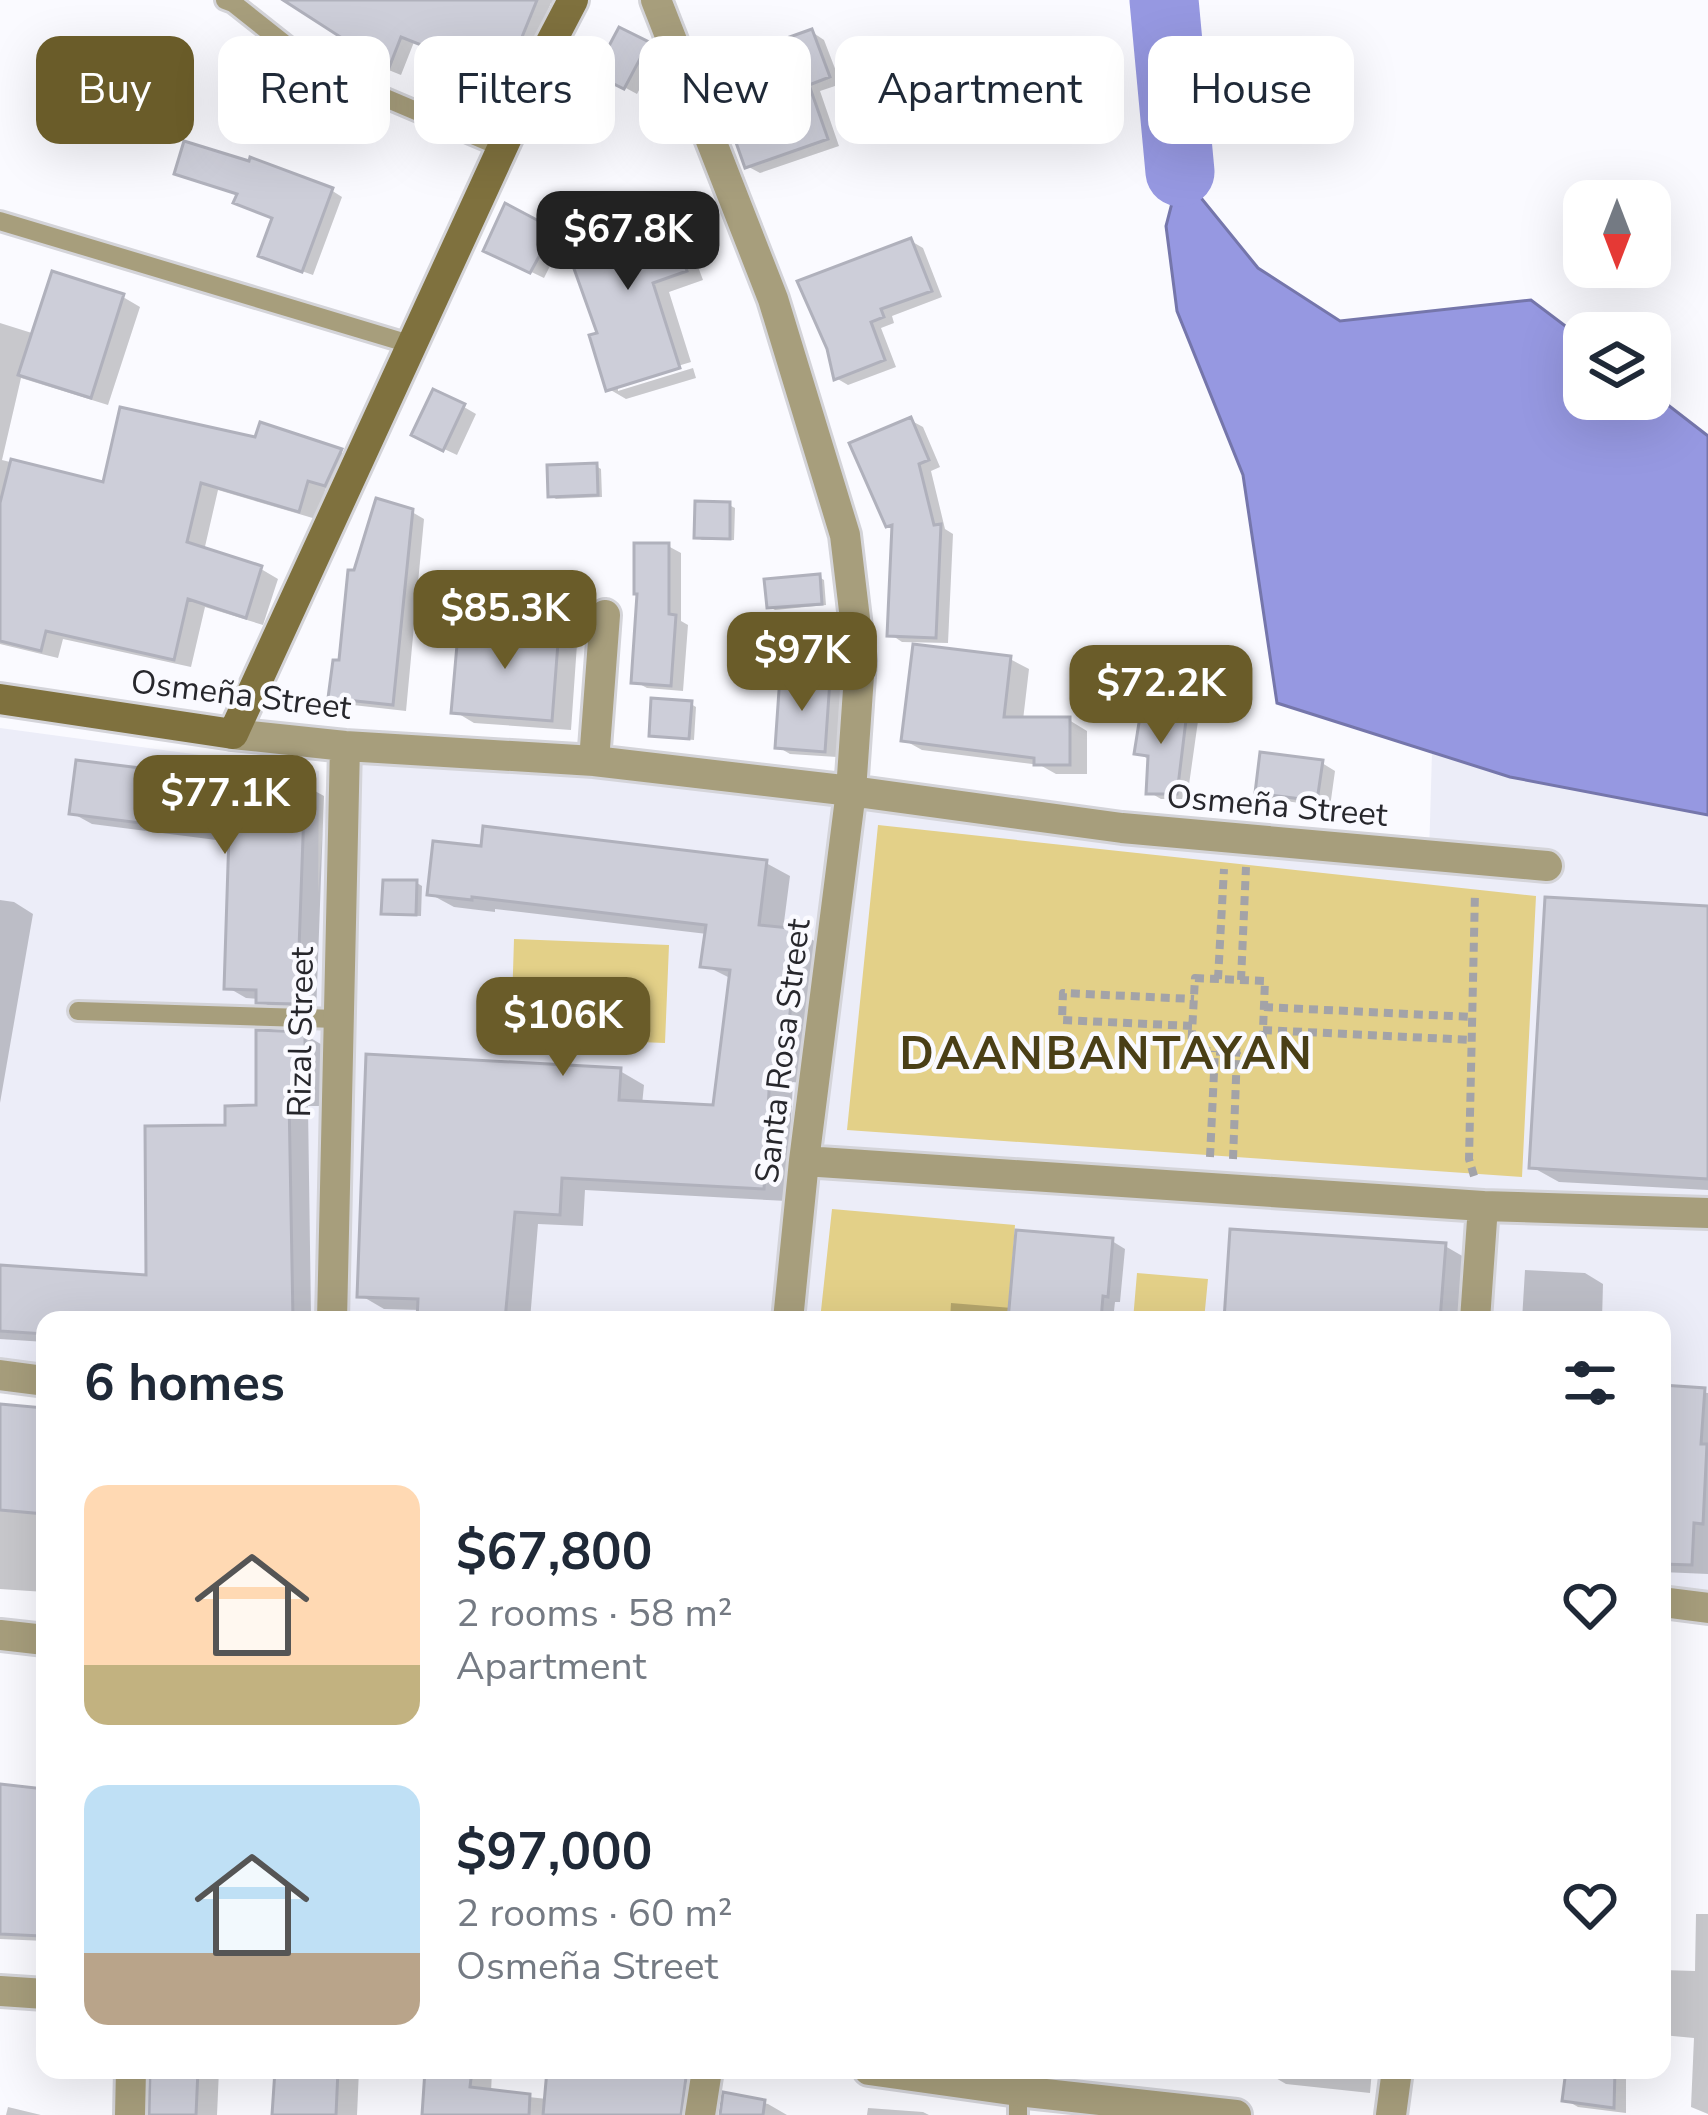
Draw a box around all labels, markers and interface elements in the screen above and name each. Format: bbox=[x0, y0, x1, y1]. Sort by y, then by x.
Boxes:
chip: Buy bbox=[36, 36, 194, 144]
chip: Rent bbox=[218, 36, 390, 144]
chip: Filters bbox=[414, 36, 615, 144]
chip: New bbox=[639, 36, 811, 144]
chip: Apartment bbox=[835, 36, 1124, 144]
chip: House bbox=[1148, 36, 1354, 144]
north arrow bbox=[1563, 180, 1671, 288]
map controls bbox=[1563, 180, 1671, 420]
pin: $67.8K bbox=[530, 191, 726, 293]
text: $67.8K bbox=[563, 203, 693, 256]
button: layers bbox=[1563, 312, 1671, 420]
pin: $85.3K bbox=[407, 570, 603, 672]
text: $85.3K bbox=[440, 582, 570, 635]
pin: $97K bbox=[731, 612, 873, 714]
text: $97K bbox=[754, 624, 850, 677]
pin: $72.2K bbox=[1063, 645, 1259, 747]
text: $72.2K bbox=[1096, 657, 1226, 710]
street label: Osmeña Street bbox=[128, 659, 354, 731]
pin: $77.1K bbox=[127, 755, 323, 857]
text: $77.1K bbox=[160, 767, 290, 820]
street label: Osmeña Street bbox=[1165, 774, 1390, 838]
street label: Santa Rosa Street bbox=[744, 916, 822, 1186]
street label: Rizal Street bbox=[277, 946, 325, 1118]
pin: $106K bbox=[479, 977, 647, 1079]
text: $106K bbox=[503, 989, 623, 1042]
district label: DAANBANTAYAN bbox=[899, 1024, 1315, 1085]
text: 6 homes bbox=[84, 1348, 285, 1418]
icon: filters bbox=[1557, 1350, 1623, 1416]
text: $67,800 bbox=[456, 1517, 652, 1587]
icon: home bbox=[180, 1533, 324, 1677]
icon: heart bbox=[1557, 1572, 1623, 1638]
text: 2 rooms · 58 m² bbox=[456, 1587, 733, 1640]
text: Apartment bbox=[456, 1640, 646, 1693]
text: $97,000 bbox=[456, 1817, 652, 1887]
icon: home bbox=[180, 1833, 324, 1977]
icon: heart bbox=[1557, 1872, 1623, 1938]
text: 2 rooms · 60 m² bbox=[456, 1887, 733, 1940]
text: Osmeña Street bbox=[456, 1940, 718, 1993]

